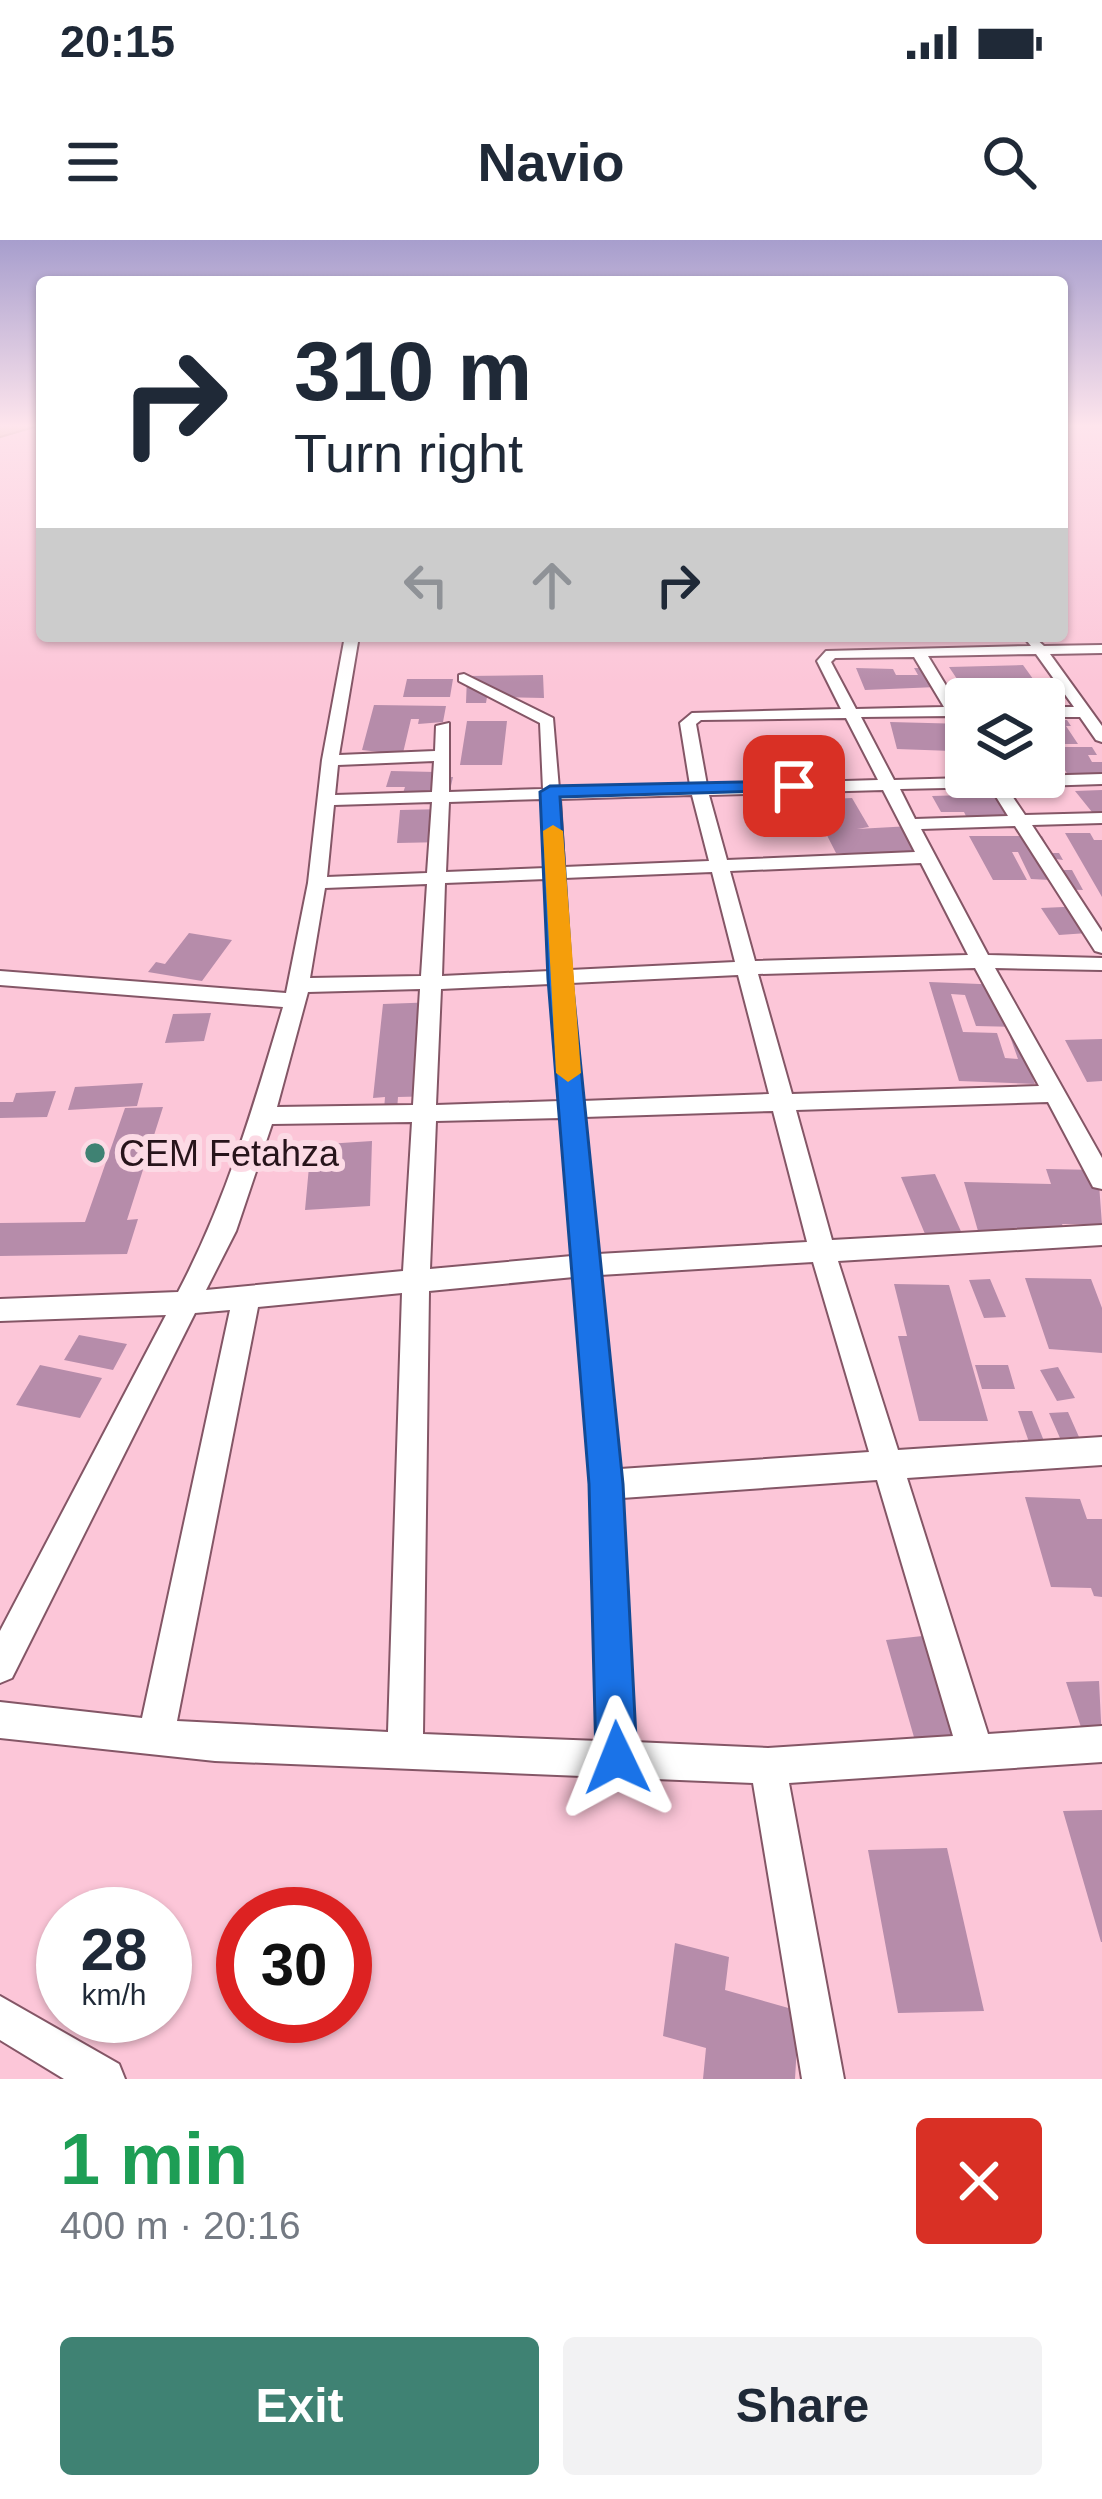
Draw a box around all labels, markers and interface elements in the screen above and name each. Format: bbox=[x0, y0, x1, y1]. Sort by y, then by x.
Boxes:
text: 20:15 bbox=[60, 16, 175, 67]
icon: menu bbox=[60, 129, 126, 195]
icon: search bbox=[976, 129, 1042, 195]
text: Navio bbox=[477, 132, 625, 192]
icon: right bbox=[96, 324, 252, 480]
text: 310 m bbox=[294, 324, 532, 418]
text: Turn right bbox=[294, 423, 523, 483]
icon: left bbox=[393, 552, 459, 618]
icon: ahead bbox=[519, 552, 585, 618]
icon: right bbox=[645, 552, 711, 618]
map controls bbox=[945, 678, 1065, 798]
button: layers bbox=[945, 678, 1065, 798]
pin bbox=[743, 735, 845, 837]
icon: arrive bbox=[761, 753, 827, 819]
place label: CEM Fetahza bbox=[119, 1133, 340, 1174]
marker: CEM Fetahza bbox=[82, 1140, 108, 1166]
position arrow bbox=[554, 1695, 680, 1821]
speed limit sign: 30 bbox=[216, 1887, 372, 2043]
text: 28 bbox=[81, 1916, 147, 1983]
text: km/h bbox=[81, 1978, 147, 2011]
button: close bbox=[916, 2118, 1042, 2244]
text: 1 min bbox=[60, 2119, 248, 2199]
text: 400 m · 20:16 bbox=[60, 2204, 301, 2247]
button: Exit bbox=[60, 2337, 539, 2475]
button: Share bbox=[563, 2337, 1042, 2475]

